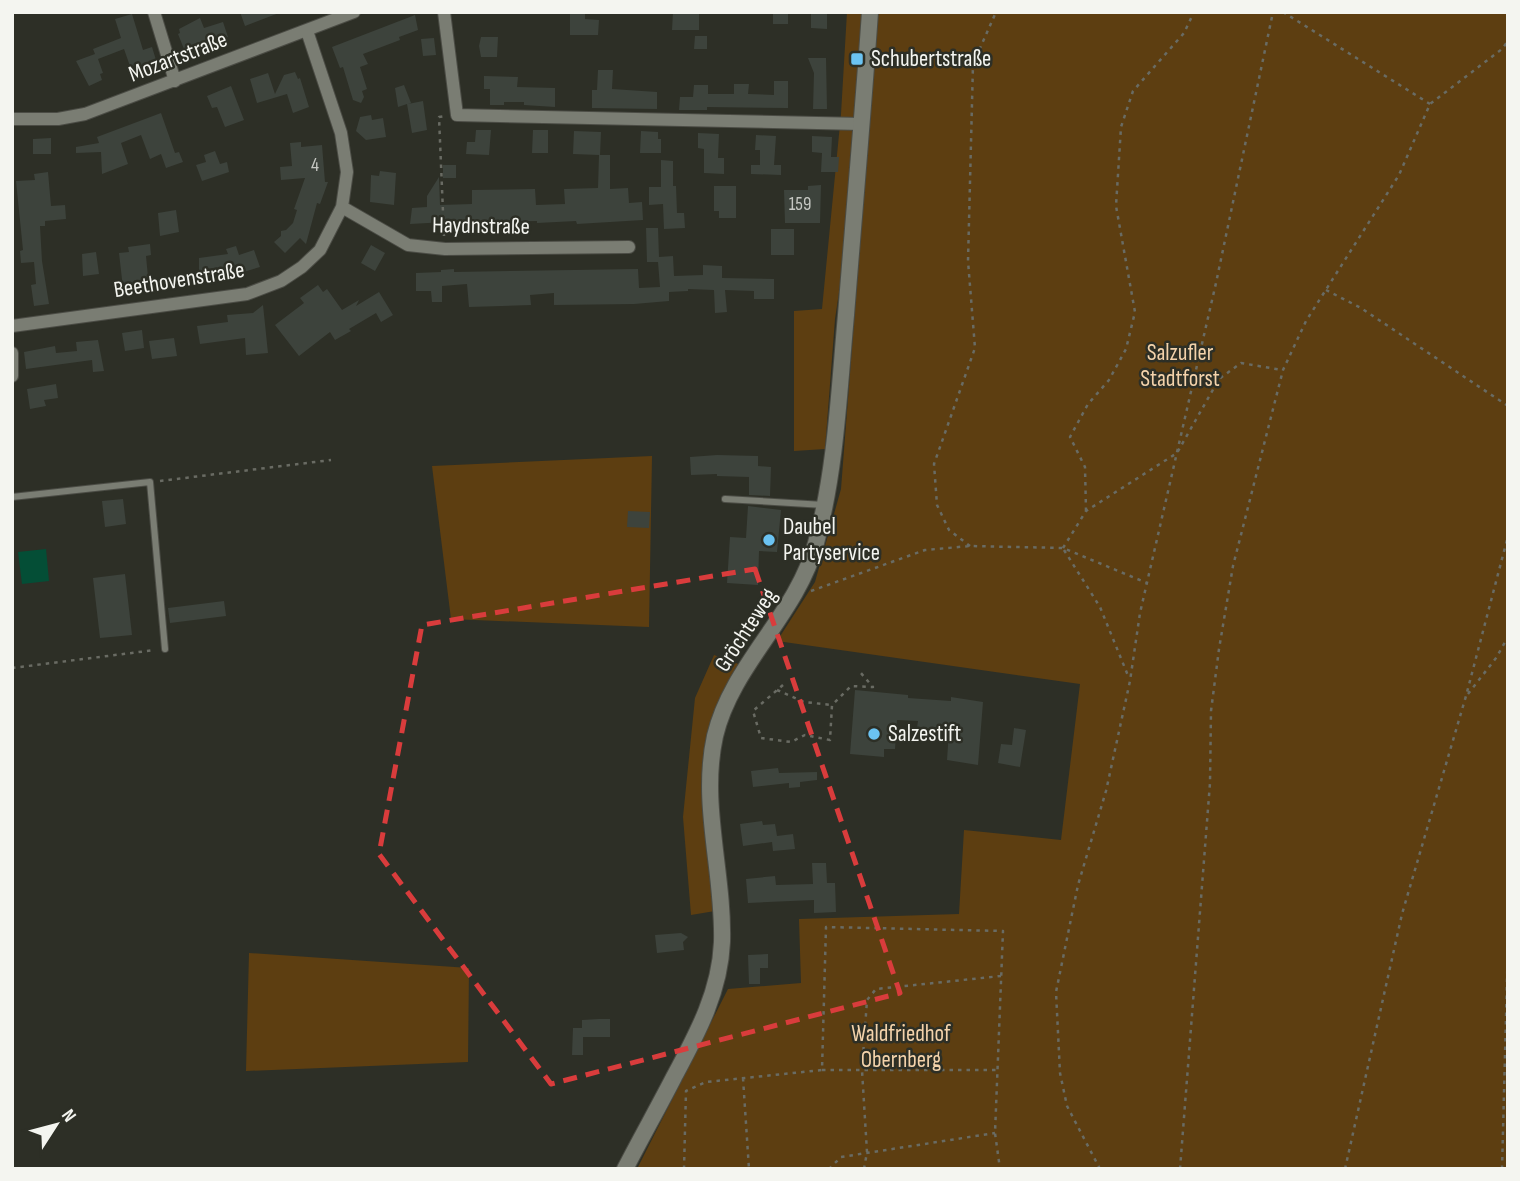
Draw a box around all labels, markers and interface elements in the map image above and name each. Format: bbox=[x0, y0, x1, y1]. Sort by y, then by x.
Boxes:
street label: Mozartstraße bbox=[125, 25, 231, 89]
place label: Schubertstraße bbox=[871, 45, 991, 73]
marker: Schubertstraße bbox=[849, 51, 865, 67]
house number: 4 bbox=[311, 154, 319, 177]
house number: 159 bbox=[789, 193, 811, 216]
street label: Haydnstraße bbox=[432, 211, 530, 241]
street label: Beethovenstraße bbox=[112, 256, 246, 304]
park label: Salzufler Stadtforst bbox=[1140, 339, 1220, 393]
place label: Daubel Partyservice bbox=[783, 513, 880, 567]
marker: Daubel Partyservice bbox=[761, 532, 777, 548]
street label: Gröchteweg bbox=[709, 583, 783, 677]
place label: Salzestift bbox=[888, 720, 961, 748]
marker: Salzestift bbox=[866, 726, 882, 742]
park label: Waldfriedhof Obernberg bbox=[851, 1020, 951, 1074]
north arrow bbox=[21, 1090, 91, 1160]
text: N bbox=[56, 1105, 81, 1127]

